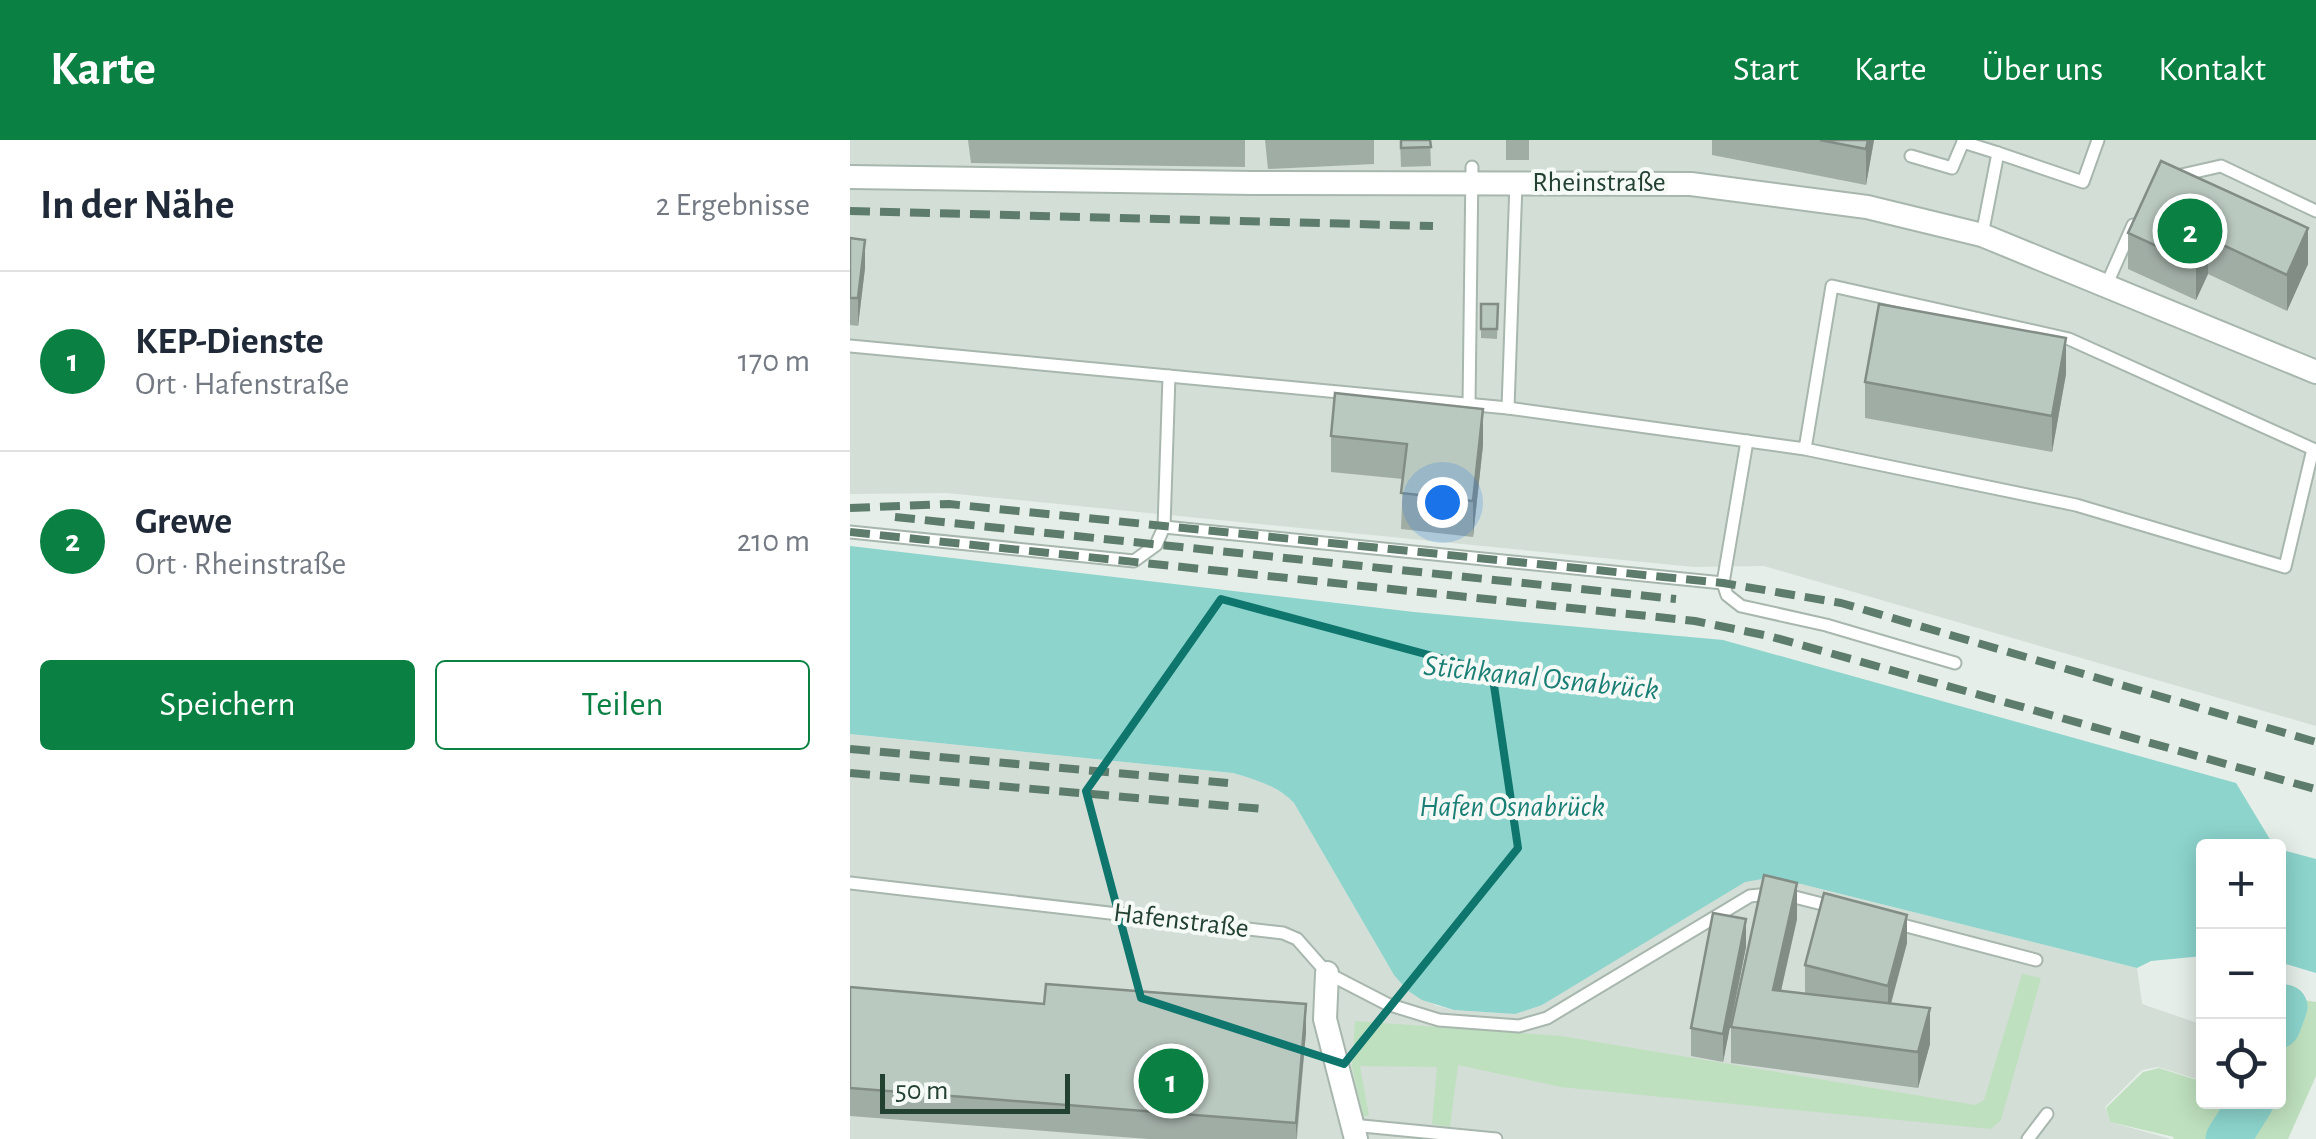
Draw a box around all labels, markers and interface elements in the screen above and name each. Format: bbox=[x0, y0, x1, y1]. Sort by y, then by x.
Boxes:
text: Karte bbox=[50, 46, 156, 94]
text: Start bbox=[1733, 52, 1799, 87]
text: Karte bbox=[1854, 52, 1927, 87]
text: Über uns bbox=[1982, 52, 2103, 87]
text: Kontakt bbox=[2158, 52, 2266, 87]
street label: Rheinstraße bbox=[1532, 169, 1666, 197]
text: In der Nähe bbox=[40, 184, 235, 226]
text: 2 Ergebnisse bbox=[656, 189, 810, 221]
pin: 2 bbox=[2158, 194, 2222, 268]
text: KEP-Dienste bbox=[135, 323, 324, 361]
text: 1 bbox=[67, 345, 78, 377]
text: 170 m bbox=[738, 345, 810, 377]
text: Ort · Hafenstraße bbox=[135, 368, 349, 400]
your location bbox=[1417, 477, 1468, 528]
text: Grewe bbox=[135, 503, 232, 541]
text: 2 bbox=[65, 525, 80, 557]
text: 210 m bbox=[737, 525, 810, 557]
text: Ort · Rheinstraße bbox=[135, 548, 346, 580]
water label: Stichkanal Osnabrück bbox=[1422, 651, 1660, 705]
button: Speichern bbox=[40, 660, 415, 750]
button: Teilen bbox=[435, 660, 810, 750]
water label: Hafen Osnabrück bbox=[1419, 792, 1605, 822]
map controls bbox=[2196, 839, 2286, 1109]
button: + bbox=[2196, 839, 2286, 929]
street label: Hafenstraße bbox=[1112, 899, 1250, 943]
button: − bbox=[2196, 929, 2286, 1019]
button: locate bbox=[2196, 1019, 2286, 1109]
pin: 1 bbox=[1138, 1044, 1204, 1118]
scale bar bbox=[880, 1069, 1070, 1114]
text: 50 m bbox=[895, 1077, 949, 1105]

